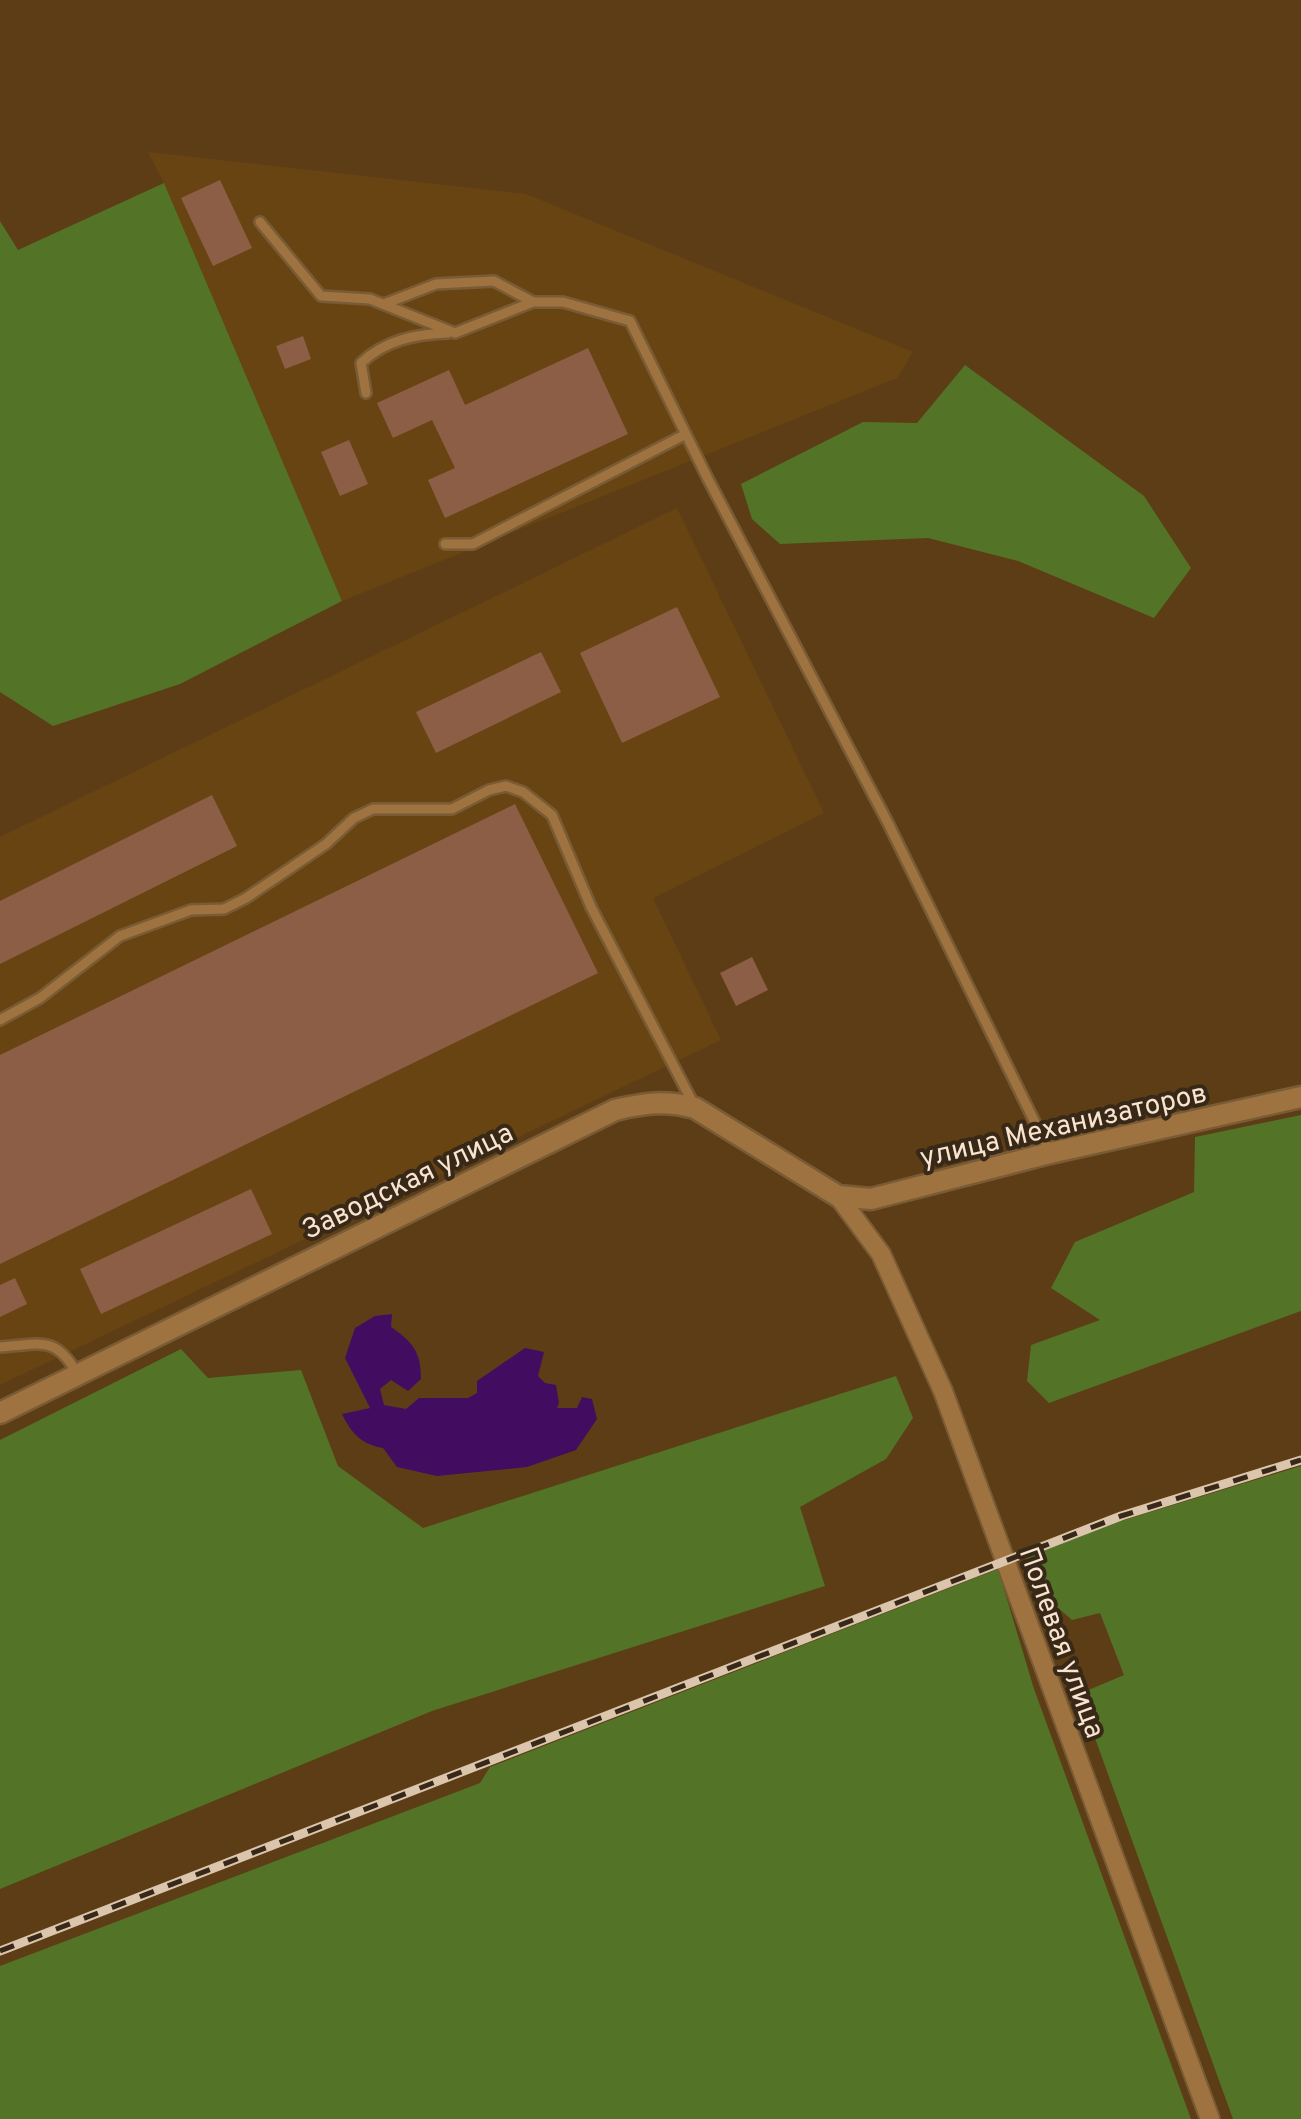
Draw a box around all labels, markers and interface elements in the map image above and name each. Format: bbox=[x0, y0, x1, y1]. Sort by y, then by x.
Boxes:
street label: улица Механизаторов bbox=[917, 1076, 1211, 1177]
street label: Заводская улица bbox=[297, 1116, 520, 1249]
street label: Полевая улица bbox=[1009, 1542, 1111, 1744]

